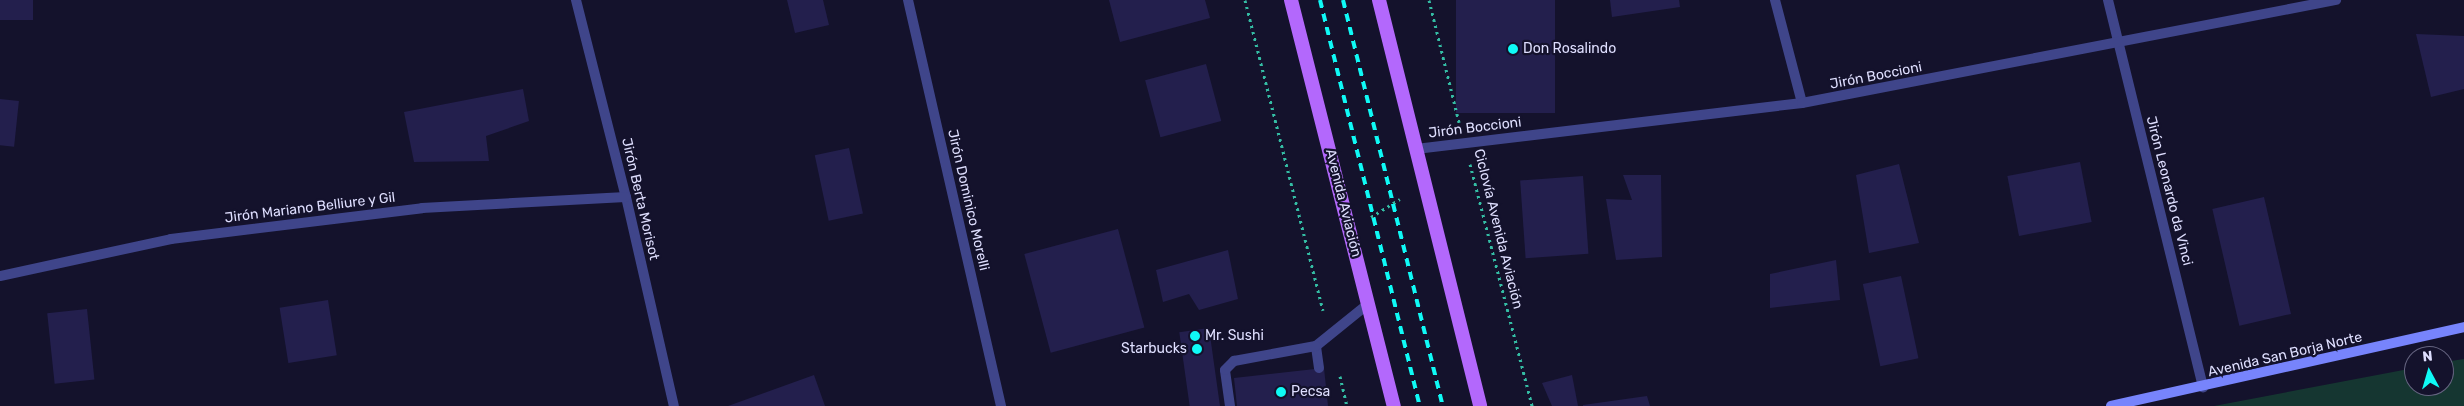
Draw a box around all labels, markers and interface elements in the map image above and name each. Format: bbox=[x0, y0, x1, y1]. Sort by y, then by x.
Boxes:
place label: Don Rosalindo bbox=[1523, 41, 1616, 57]
marker: Don Rosalindo bbox=[1507, 43, 1519, 55]
street label: Jirón Boccioni bbox=[1828, 59, 1924, 93]
street label: Jirón Boccioni bbox=[1428, 114, 1522, 142]
street label: Jirón Leonardo da Vinci bbox=[2142, 114, 2196, 268]
street label: Jirón Dominico Morelli bbox=[944, 128, 992, 272]
street label: Jirón Berta Morisot bbox=[618, 136, 662, 262]
street label: Avenida Aviación bbox=[1321, 147, 1365, 259]
street label: Ciclovía Avenida Aviación bbox=[1470, 147, 1526, 311]
street label: Jirón Mariano Belliure y Gil bbox=[223, 189, 397, 227]
place label: Mr. Sushi bbox=[1205, 328, 1264, 344]
street label: Avenida San Borja Norte bbox=[2206, 329, 2364, 381]
marker: Mr. Sushi bbox=[1189, 330, 1201, 342]
place label: Starbucks bbox=[1121, 341, 1187, 357]
marker: Starbucks bbox=[1191, 343, 1203, 355]
north arrow bbox=[2404, 346, 2454, 396]
text: N bbox=[2422, 348, 2433, 366]
place label: Pecsa bbox=[1291, 384, 1330, 400]
marker: Pecsa bbox=[1275, 386, 1287, 398]

